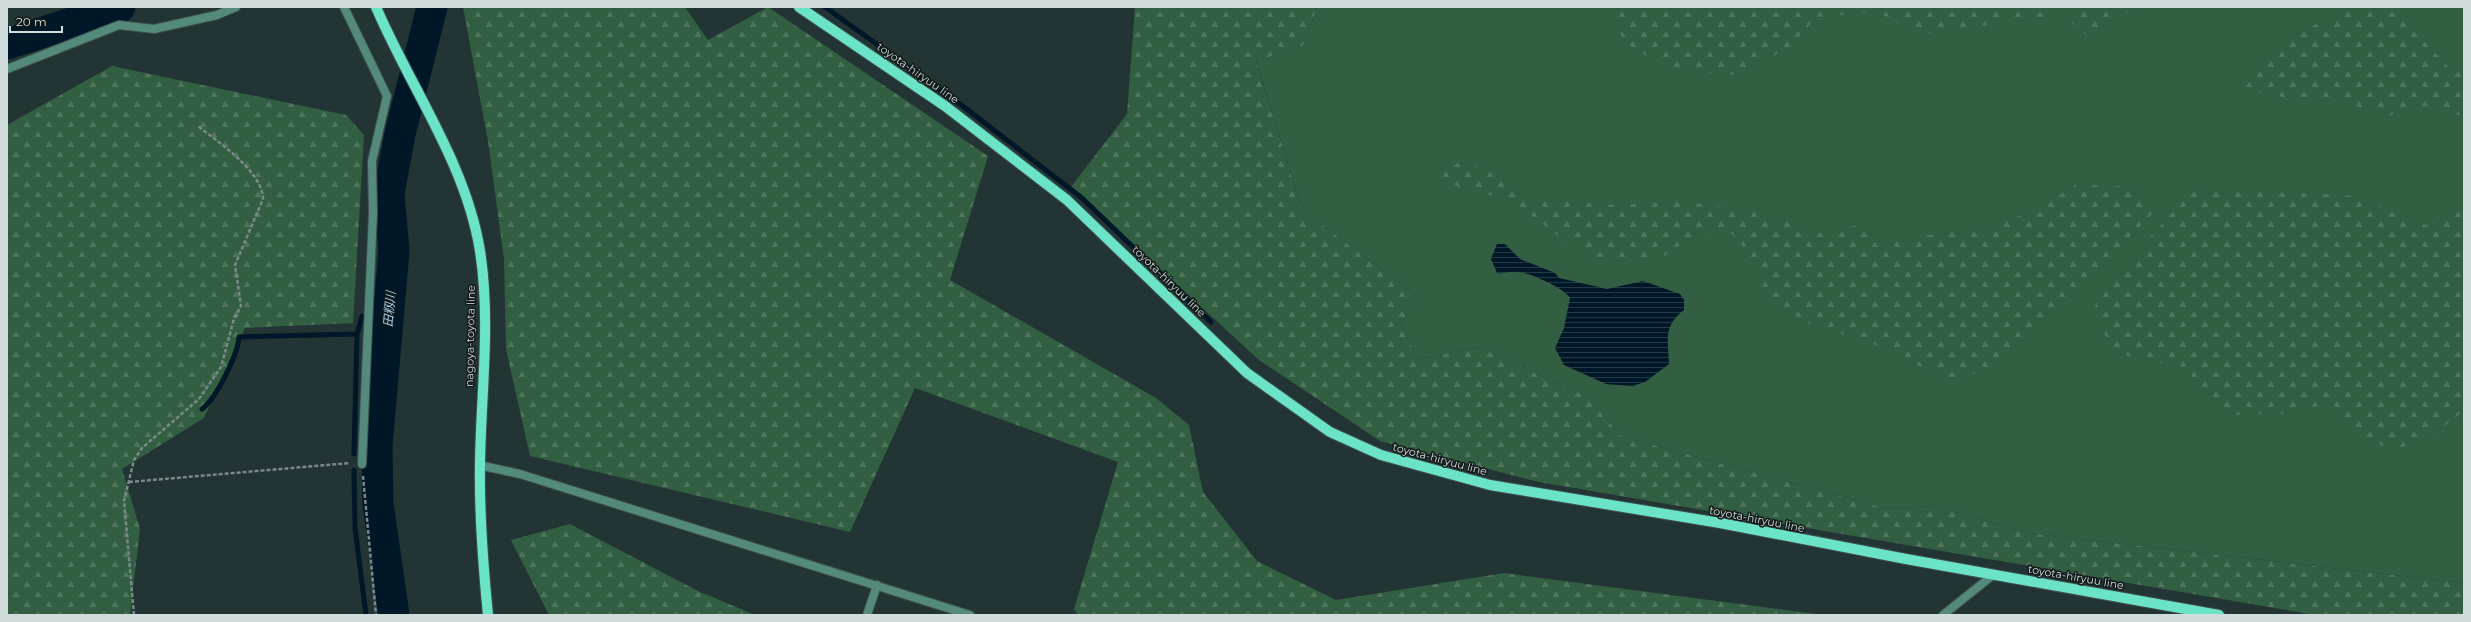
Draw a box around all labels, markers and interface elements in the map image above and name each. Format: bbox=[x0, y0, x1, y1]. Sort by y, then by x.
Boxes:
scale bar bbox=[10, 8, 62, 34]
text: 20 m bbox=[16, 14, 47, 29]
street label: toyota-hiryuu line bbox=[874, 39, 962, 107]
street label: toyota-hiryuu line bbox=[1129, 242, 1209, 320]
street label: nagoya-toyota line bbox=[462, 285, 478, 387]
water label: 田籾川 bbox=[380, 288, 398, 328]
street label: toyota-hiryuu line bbox=[1391, 440, 1489, 478]
street label: toyota-hiryuu line bbox=[1708, 503, 1806, 535]
street label: toyota-hiryuu line bbox=[2027, 562, 2125, 592]

